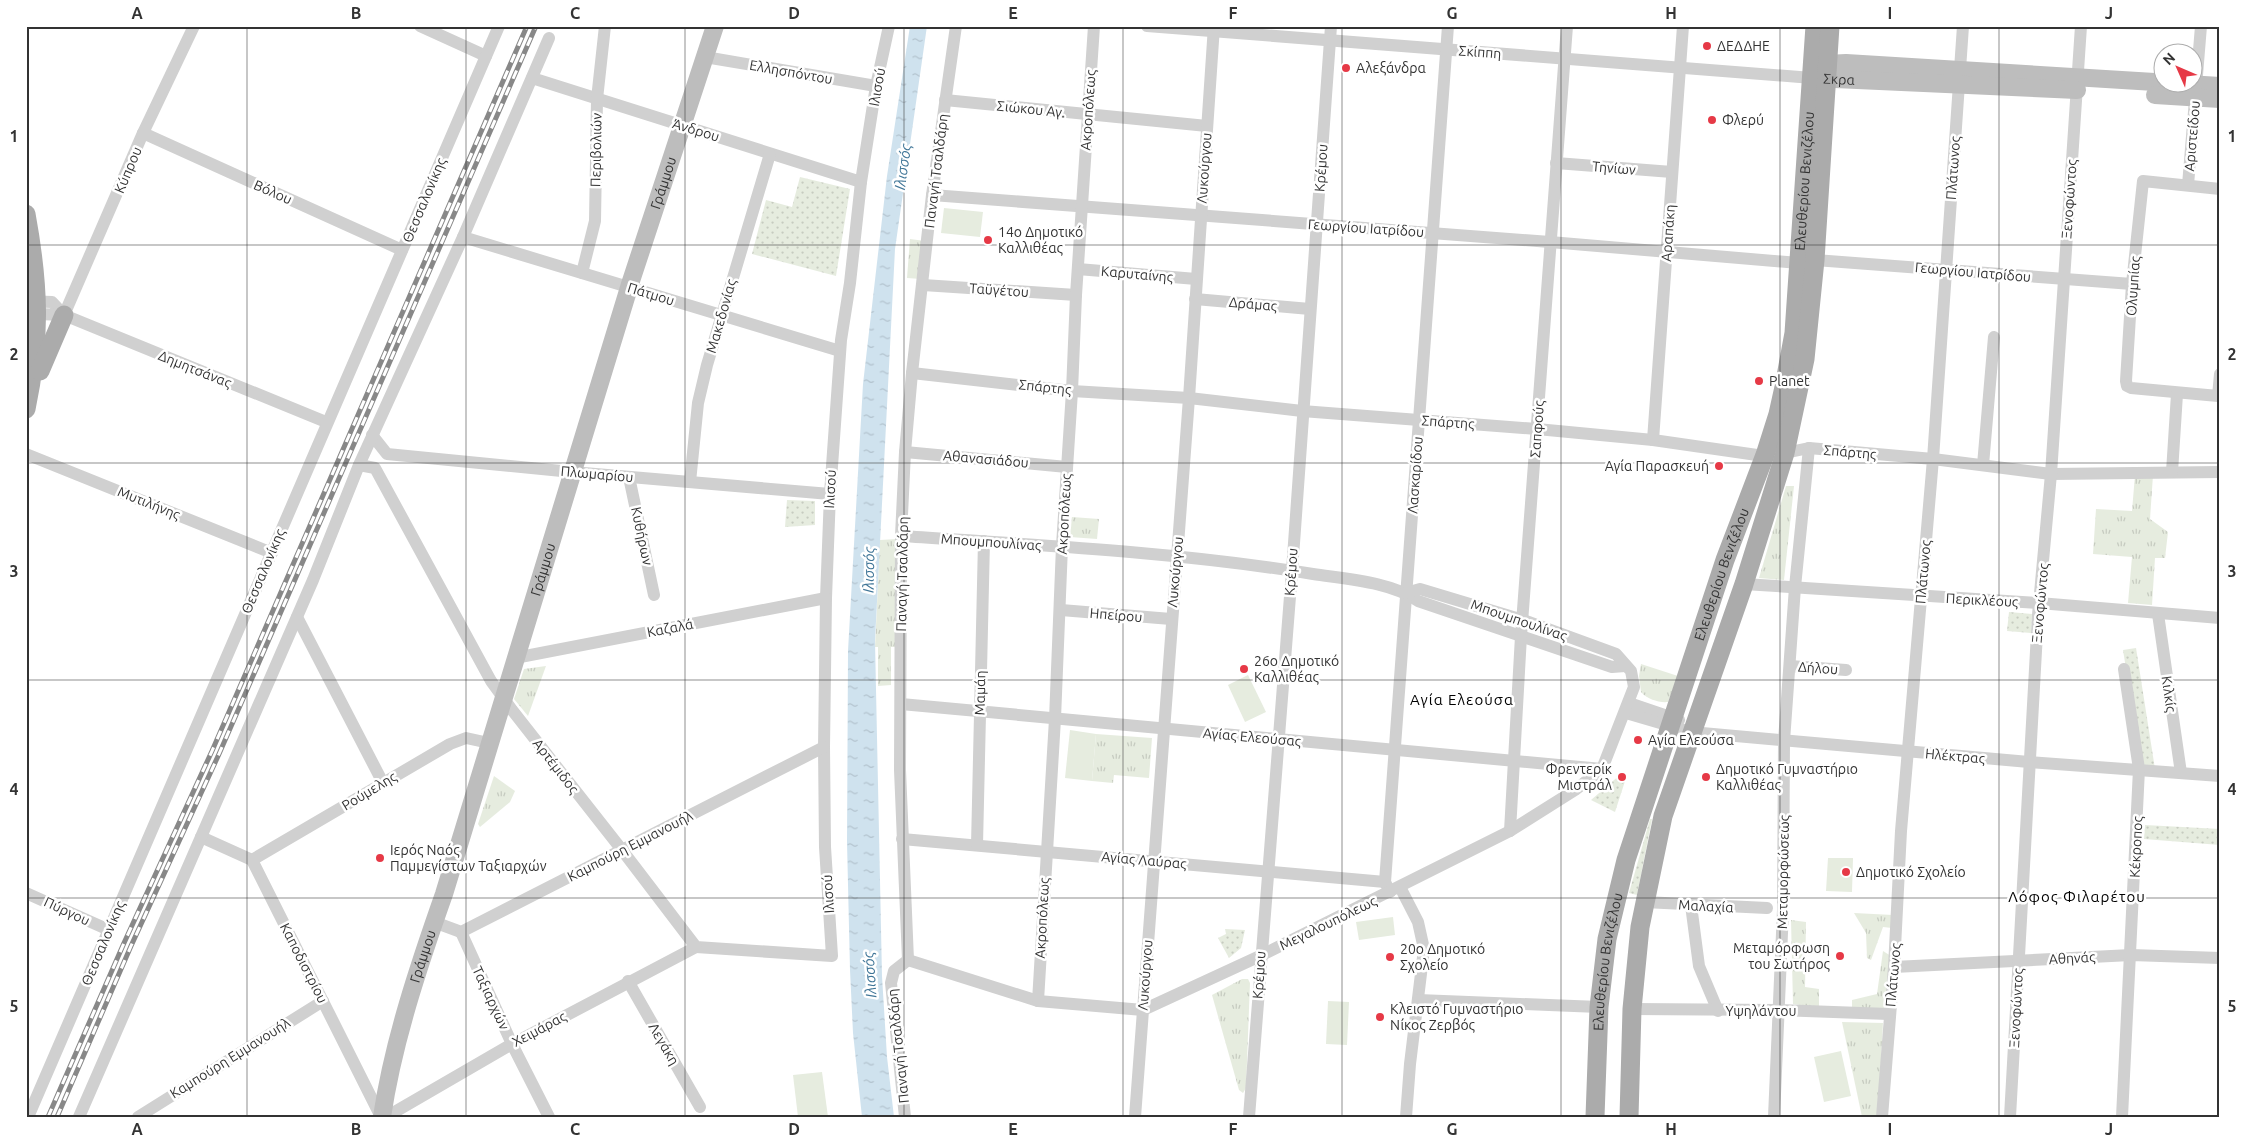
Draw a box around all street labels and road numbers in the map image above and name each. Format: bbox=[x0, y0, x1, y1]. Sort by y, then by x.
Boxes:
street label: Σκίππη bbox=[1458, 43, 1502, 61]
street label: Ελλησπόντου bbox=[748, 57, 834, 87]
street label: Ιλισού bbox=[866, 66, 888, 108]
street label: Ακροπόλεως bbox=[1077, 68, 1099, 151]
street label: Σκρα bbox=[1823, 70, 1856, 88]
street label: Σιώκου Αγ. bbox=[996, 97, 1066, 121]
street label: Αριστείδου bbox=[2181, 100, 2203, 172]
street label: Ελευθερίου Βενιζέλου bbox=[1792, 111, 1817, 251]
street label: Περιβολιών bbox=[587, 112, 605, 187]
street label: Παναγή Τσαλδάρη bbox=[921, 113, 951, 229]
street label: Άνδρου bbox=[671, 115, 721, 145]
street label: Λυκούργου bbox=[1194, 132, 1214, 204]
street label: Πλάτωνος bbox=[1943, 135, 1963, 201]
street label: Κρέμου bbox=[1311, 143, 1331, 193]
street label: Κύπρου bbox=[111, 144, 145, 196]
street label: Γράμμου bbox=[647, 154, 679, 211]
street label: Θεσσαλονίκης bbox=[399, 155, 449, 245]
street label: Τηνίων bbox=[1592, 158, 1637, 178]
street label: Ξενοφώντος bbox=[2058, 158, 2080, 239]
street label: Βόλου bbox=[251, 177, 295, 207]
street label: Αραπάκη bbox=[1658, 204, 1678, 262]
street label: Γεωργίου Ιατρίδου bbox=[1307, 216, 1425, 240]
street label: Ολυμπίας bbox=[2123, 255, 2143, 317]
street label: Γεωργίου Ιατρίδου bbox=[1914, 259, 2032, 285]
street label: Καρυταίνης bbox=[1100, 263, 1174, 285]
street label: Μακεδονίας bbox=[703, 277, 739, 355]
street label: Πάτμου bbox=[626, 279, 676, 309]
street label: Ταϋγέτου bbox=[969, 280, 1029, 300]
street label: Δράμας bbox=[1228, 294, 1278, 314]
street label: Δημητσάνας bbox=[156, 347, 234, 391]
street label: Σπάρτης bbox=[1018, 376, 1073, 398]
street label: Σαπφούς bbox=[1527, 399, 1547, 458]
street label: Σπάρτης bbox=[1421, 412, 1476, 432]
street label: Λασκαρίδου bbox=[1404, 436, 1426, 514]
street label: Σπάρτης bbox=[1823, 442, 1878, 462]
street label: Αθανασιάδου bbox=[943, 447, 1029, 471]
street label: Πλωμαρίου bbox=[560, 463, 634, 485]
street label: Ιλισού bbox=[821, 469, 839, 509]
street label: Ακροπόλεως bbox=[1054, 473, 1074, 555]
street label: Μυτιλήνης bbox=[115, 483, 183, 523]
street label: Κυθήρων bbox=[628, 505, 656, 567]
street label: Ελευθερίου Βενιζέλου bbox=[1691, 506, 1752, 643]
street label: Παναγή Τσαλδάρη bbox=[893, 516, 911, 632]
street label: Θεσσαλονίκης bbox=[238, 526, 288, 616]
street label: Μπουμπουλίνας bbox=[940, 531, 1042, 554]
street label: Λυκούργου bbox=[1164, 536, 1186, 608]
street label: Πλάτωνος bbox=[1912, 539, 1934, 605]
street label: Γράμμου bbox=[527, 541, 559, 598]
street label: Κρέμου bbox=[1281, 547, 1301, 597]
street label: Ξενοφώντος bbox=[2029, 562, 2051, 643]
street label: Περικλέους bbox=[1945, 590, 2019, 610]
street label: Μπουμπουλίνας bbox=[1469, 596, 1570, 644]
street label: Ηπείρου bbox=[1089, 605, 1143, 625]
street label: Καζαλά bbox=[646, 616, 695, 640]
street label: Δήλου bbox=[1797, 659, 1839, 677]
street label: Μαμάη bbox=[972, 670, 988, 716]
street label: Κιλκίς bbox=[2159, 675, 2180, 714]
street label: Αγίας Ελεούσας bbox=[1202, 725, 1302, 749]
street label: Αρτέμιδος bbox=[530, 736, 583, 797]
street label: Ηλέκτρας bbox=[1924, 745, 1986, 767]
street label: Ρούμελης bbox=[339, 768, 400, 814]
street label: Καμπούρη Εμμανουήλ bbox=[565, 807, 695, 885]
street label: Μεταμορφώσεως bbox=[1774, 814, 1792, 929]
street label: Κέκροπος bbox=[2126, 815, 2146, 878]
street label: Αγίας Λαύρας bbox=[1101, 848, 1188, 872]
street label: Ιλισού bbox=[819, 874, 837, 914]
street label: Ακροπόλεως bbox=[1032, 877, 1052, 959]
street label: Ελευθερίου Βενιζέλου bbox=[1590, 891, 1626, 1031]
street label: Μεγαλουπόλεως bbox=[1277, 892, 1380, 953]
street label: Πύργου bbox=[42, 893, 92, 929]
street label: Μαλαχία bbox=[1678, 897, 1735, 915]
street label: Θεσσαλονίκης bbox=[78, 898, 128, 988]
street label: Καποδιστρίου bbox=[277, 920, 331, 1006]
street label: Γράμμου bbox=[407, 928, 439, 985]
street label: Λυκούργου bbox=[1135, 939, 1155, 1011]
street label: Πλάτωνος bbox=[1882, 942, 1904, 1008]
street label: Αθηνάς bbox=[2048, 949, 2096, 967]
street label: Κρέμου bbox=[1249, 950, 1269, 1000]
street label: Ταξιαρχών bbox=[469, 964, 513, 1033]
street label: Ξενοφώντος bbox=[2006, 967, 2026, 1048]
street label: Παναγή Τσαλδάρη bbox=[884, 988, 912, 1104]
street label: Υψηλάντου bbox=[1725, 1003, 1797, 1019]
street label: Χειμάρας bbox=[509, 1008, 569, 1050]
street label: Καμπούρη Εμμανουήλ bbox=[167, 1014, 293, 1102]
street label: Λεγάκη bbox=[646, 1020, 682, 1068]

